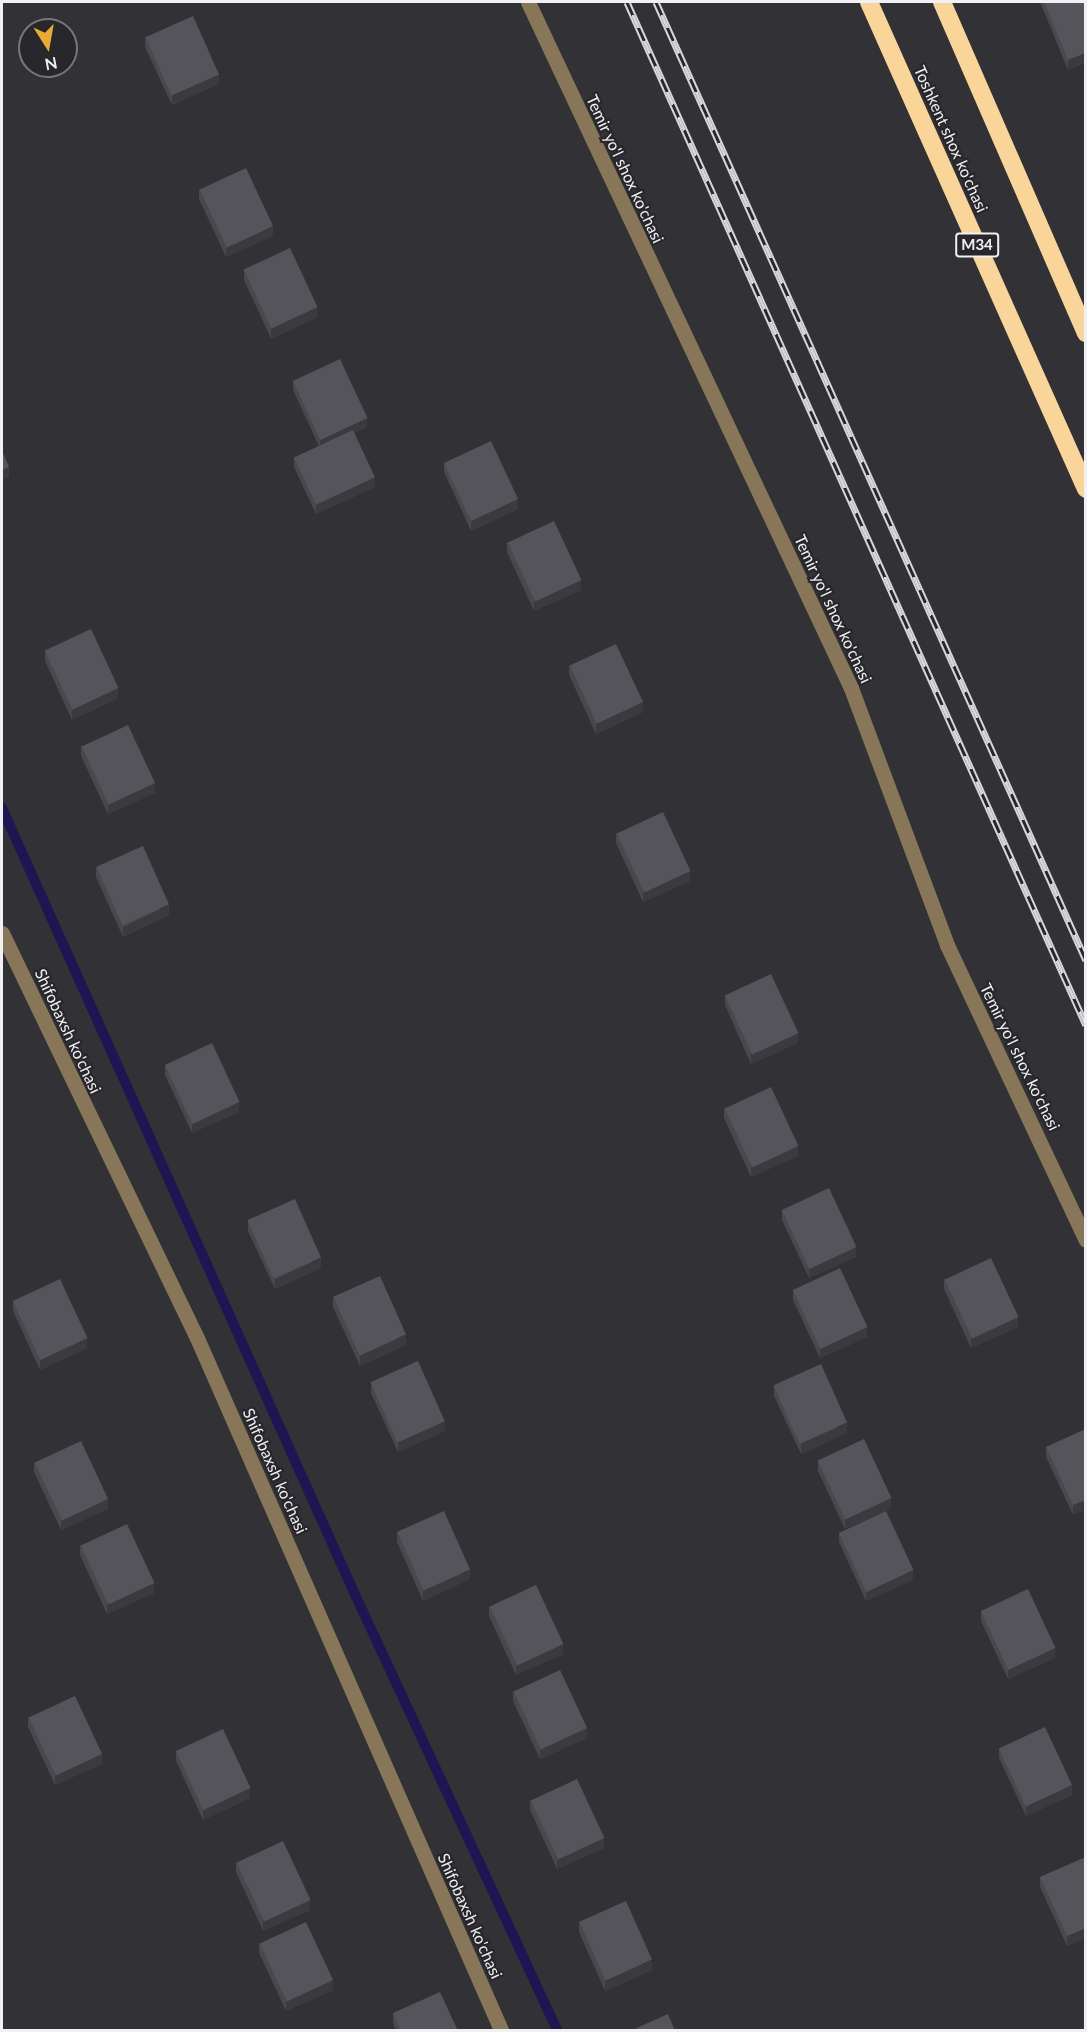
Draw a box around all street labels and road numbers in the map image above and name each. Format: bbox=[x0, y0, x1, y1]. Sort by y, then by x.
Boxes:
street label: Toshkent shox ko'chasi bbox=[910, 63, 992, 215]
street label: Temir yo'l shox ko'chasi bbox=[582, 92, 668, 246]
road number: M34 bbox=[954, 233, 1000, 257]
street label: Temir yo'l shox ko'chasi bbox=[790, 532, 876, 686]
street label: Shifobaxsh ko'chasi bbox=[31, 966, 105, 1096]
street label: Temir yo'l shox ko'chasi bbox=[976, 980, 1064, 1134]
street label: Shifobaxsh ko'chasi bbox=[239, 1405, 311, 1537]
street label: Shifobaxsh ko'chasi bbox=[434, 1850, 506, 1982]

